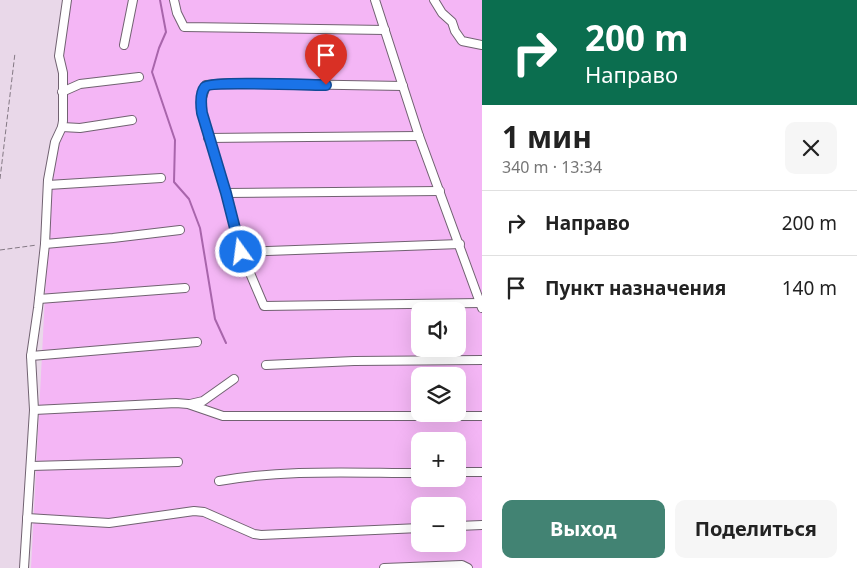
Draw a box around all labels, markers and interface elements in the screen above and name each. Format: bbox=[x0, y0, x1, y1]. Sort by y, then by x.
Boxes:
text: 200 m bbox=[585, 14, 688, 61]
icon: right bbox=[502, 20, 567, 85]
pin bbox=[305, 34, 347, 85]
icon: arrive bbox=[312, 41, 340, 69]
text: Направо bbox=[585, 59, 678, 89]
text: 1 мин bbox=[502, 116, 592, 157]
button: close bbox=[785, 122, 837, 174]
text: 340 m · 13:34 bbox=[502, 156, 602, 178]
icon: right bbox=[502, 209, 530, 237]
text: Направо bbox=[545, 210, 630, 236]
text: 200 m bbox=[782, 210, 837, 236]
position arrow bbox=[214, 225, 266, 277]
icon: arrive bbox=[502, 274, 530, 302]
text: Пункт назначения bbox=[545, 275, 726, 301]
text: 140 m bbox=[782, 275, 837, 301]
map controls bbox=[411, 302, 466, 552]
button: sound bbox=[411, 302, 466, 357]
button: layers bbox=[411, 367, 466, 422]
button: + bbox=[411, 432, 466, 487]
button: − bbox=[411, 497, 466, 552]
button: Выход bbox=[502, 500, 665, 558]
button: Поделиться bbox=[675, 500, 837, 558]

